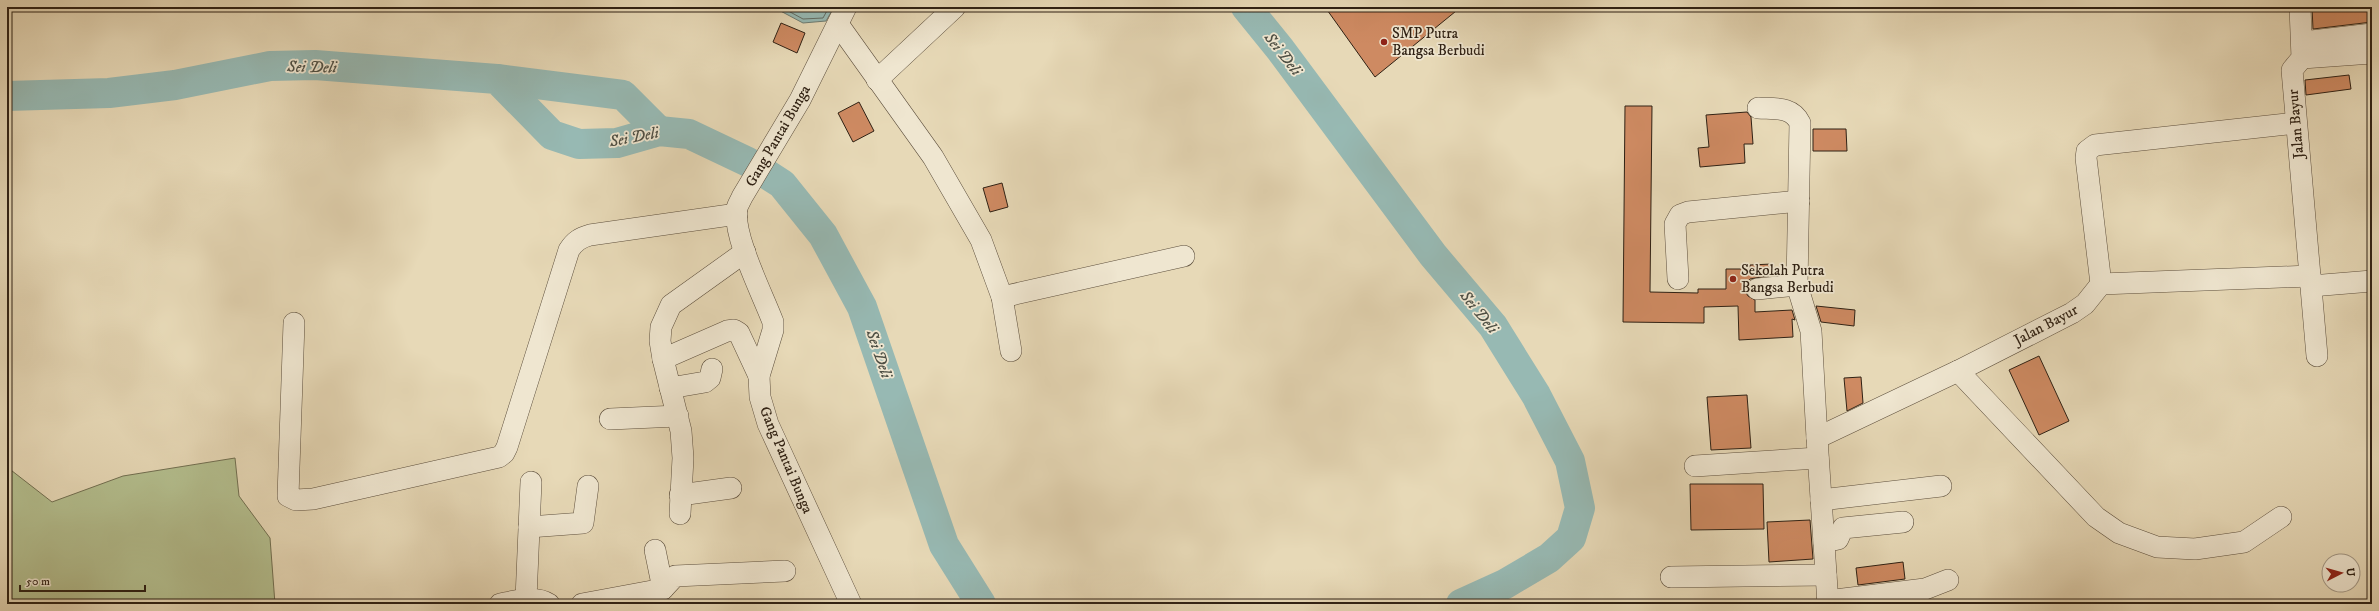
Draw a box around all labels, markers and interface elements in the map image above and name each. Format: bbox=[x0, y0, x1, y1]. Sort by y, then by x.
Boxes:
place label: SMP Putra Bangsa Berbudi bbox=[1392, 24, 1485, 60]
water label: Sei Deli bbox=[1259, 27, 1307, 80]
marker: SMP Putra Bangsa Berbudi bbox=[1379, 37, 1389, 47]
water label: Sei Deli bbox=[286, 57, 338, 77]
street label: Gang Pantai Bunga bbox=[741, 81, 815, 190]
street label: Jalan Bayur bbox=[2283, 88, 2309, 162]
water label: Sei Deli bbox=[607, 122, 661, 152]
place label: Sekolah Putra Bangsa Berbudi bbox=[1741, 261, 1834, 297]
marker: Sekolah Putra Bangsa Berbudi bbox=[1728, 274, 1738, 284]
water label: Sei Deli bbox=[1455, 286, 1503, 338]
street label: Jalan Bayur bbox=[2009, 300, 2082, 351]
water label: Sei Deli bbox=[861, 326, 897, 382]
street label: Gang Pantai Bunga bbox=[755, 404, 817, 517]
north arrow bbox=[2321, 553, 2361, 593]
scale bar bbox=[20, 567, 145, 593]
text: U bbox=[2343, 567, 2357, 578]
text: 50 m bbox=[26, 574, 50, 589]

